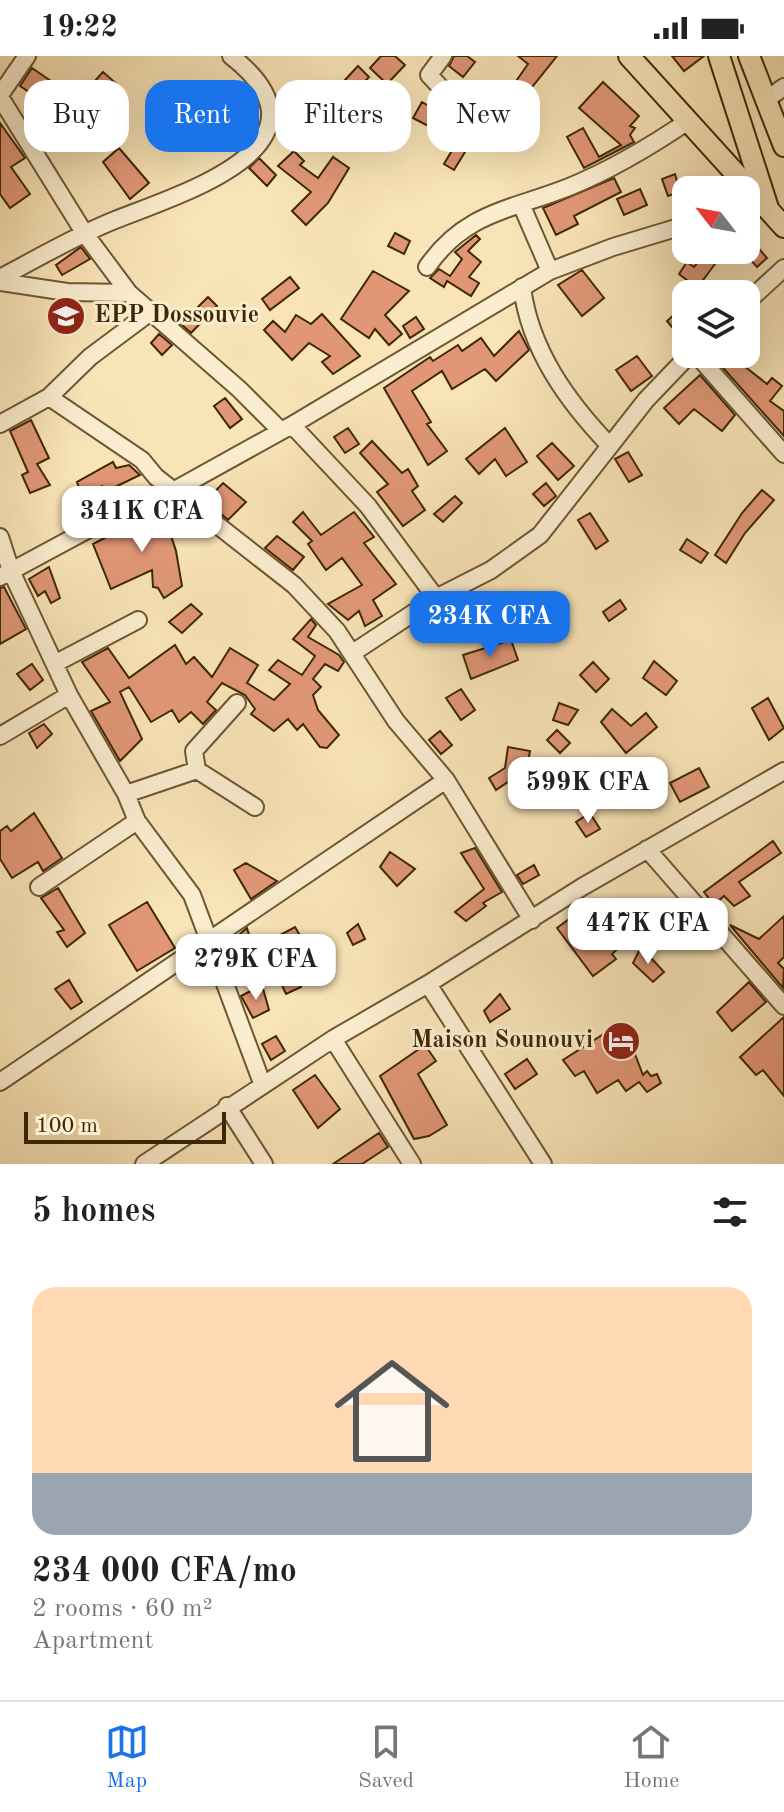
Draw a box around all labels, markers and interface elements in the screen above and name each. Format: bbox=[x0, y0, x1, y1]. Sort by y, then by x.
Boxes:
text: 19:22 bbox=[40, 13, 118, 43]
chip: Buy bbox=[24, 80, 129, 152]
chip: Rent bbox=[145, 80, 259, 152]
chip: Filters bbox=[275, 80, 411, 152]
chip: New bbox=[427, 80, 540, 152]
north arrow bbox=[672, 176, 760, 264]
map controls bbox=[672, 176, 760, 368]
button: layers bbox=[672, 280, 760, 368]
school or university icon: EPP Dossouvie bbox=[45, 295, 87, 337]
place label: EPP Dossouvie bbox=[94, 304, 259, 328]
pin: 341K CFA bbox=[59, 486, 225, 554]
text: 341K CFA bbox=[80, 499, 204, 525]
pin: 234K CFA bbox=[407, 591, 573, 659]
text: 234K CFA bbox=[428, 604, 552, 630]
pin: 599K CFA bbox=[505, 757, 671, 825]
text: 599K CFA bbox=[526, 770, 650, 796]
pin: 447K CFA bbox=[565, 898, 731, 966]
text: 447K CFA bbox=[586, 911, 710, 937]
pin: 279K CFA bbox=[173, 934, 339, 1002]
text: 279K CFA bbox=[194, 947, 318, 973]
hotel icon: Maison Sounouvi bbox=[600, 1020, 642, 1062]
place label: Maison Sounouvi bbox=[411, 1029, 593, 1053]
scale bar bbox=[24, 1108, 226, 1144]
text: 100 m bbox=[36, 1115, 98, 1137]
icon: filters bbox=[708, 1190, 752, 1234]
text: 5 homes bbox=[32, 1195, 155, 1229]
icon: home bbox=[320, 1339, 464, 1483]
text: 234 000 CFA/mo bbox=[32, 1555, 297, 1589]
text: 2 rooms · 60 m² bbox=[32, 1596, 213, 1622]
text: Apartment bbox=[32, 1628, 154, 1654]
tab: Map bbox=[105, 1720, 149, 1795]
tab: Saved bbox=[358, 1720, 414, 1795]
tab: Home bbox=[623, 1720, 679, 1795]

